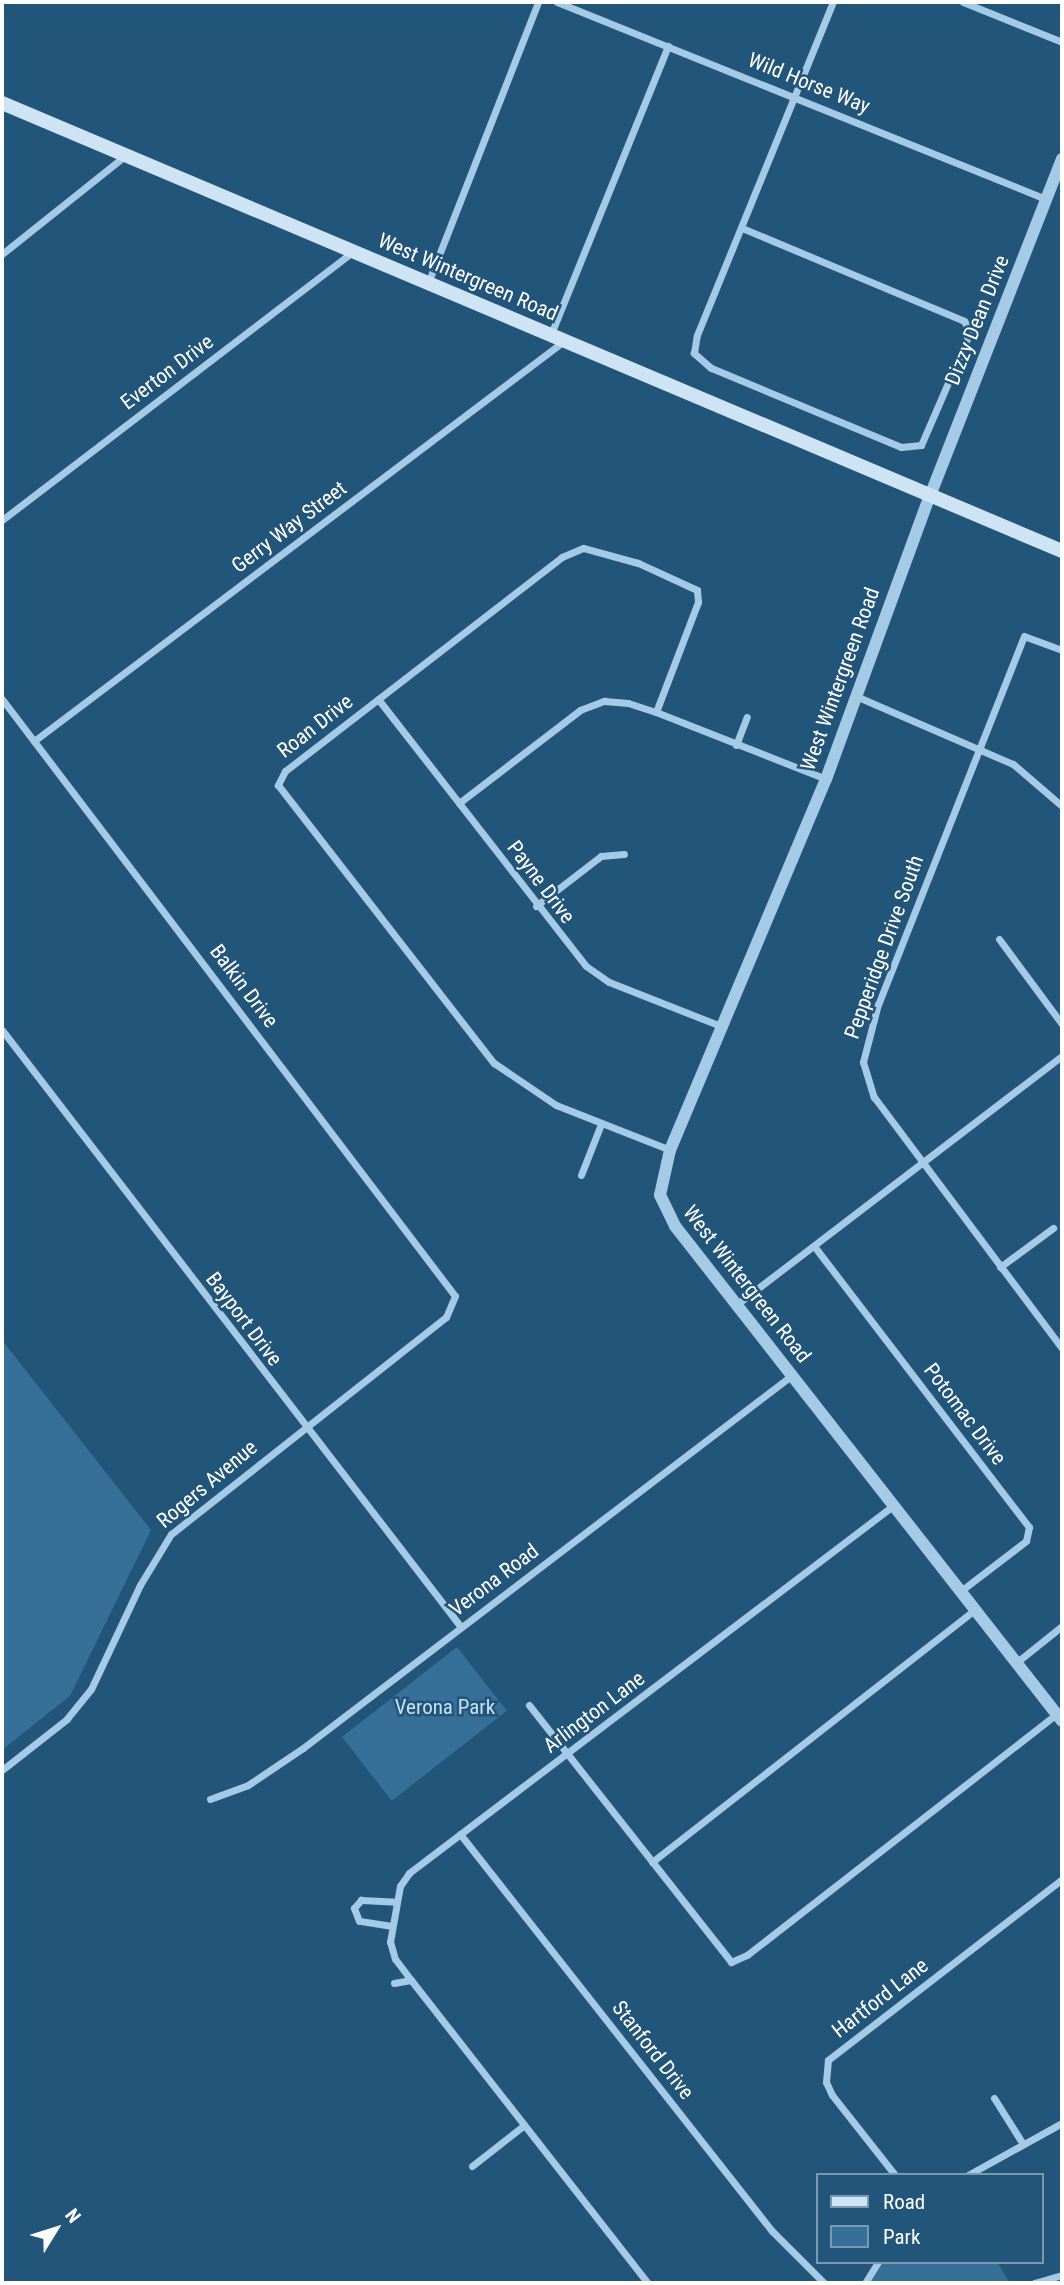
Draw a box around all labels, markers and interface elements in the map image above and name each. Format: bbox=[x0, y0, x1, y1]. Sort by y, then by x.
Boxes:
street label: Wild Horse Way bbox=[744, 47, 874, 119]
street label: West Wintergreen Road bbox=[374, 228, 562, 326]
street label: Dizzy Dean Drive bbox=[940, 251, 1014, 389]
street label: Everton Drive bbox=[116, 329, 218, 415]
street label: Gerry Way Street bbox=[227, 476, 351, 578]
street label: West Wintergreen Road bbox=[795, 584, 885, 774]
street label: Roan Drive bbox=[272, 689, 358, 763]
street label: Payne Drive bbox=[502, 836, 580, 928]
street label: Pepperidge Drive South bbox=[839, 852, 929, 1042]
street label: Balkin Drive bbox=[205, 939, 283, 1033]
street label: West Wintergreen Road bbox=[678, 1200, 816, 1368]
street label: Bayport Drive bbox=[201, 1267, 287, 1371]
street label: Potomac Drive bbox=[919, 1358, 1011, 1470]
street label: Rogers Avenue bbox=[152, 1435, 262, 1533]
street label: Verona Road bbox=[444, 1538, 544, 1622]
street label: Arlington Lane bbox=[538, 1666, 650, 1758]
park label: Verona Park bbox=[395, 1694, 495, 1720]
street label: Hartford Lane bbox=[827, 1953, 933, 2043]
street label: Stanford Drive bbox=[607, 1996, 699, 2104]
legend bbox=[816, 2173, 1043, 2264]
text: Road bbox=[883, 2190, 925, 2214]
north arrow bbox=[21, 2194, 91, 2264]
text: N bbox=[60, 2204, 86, 2227]
text: Park bbox=[883, 2225, 920, 2249]

